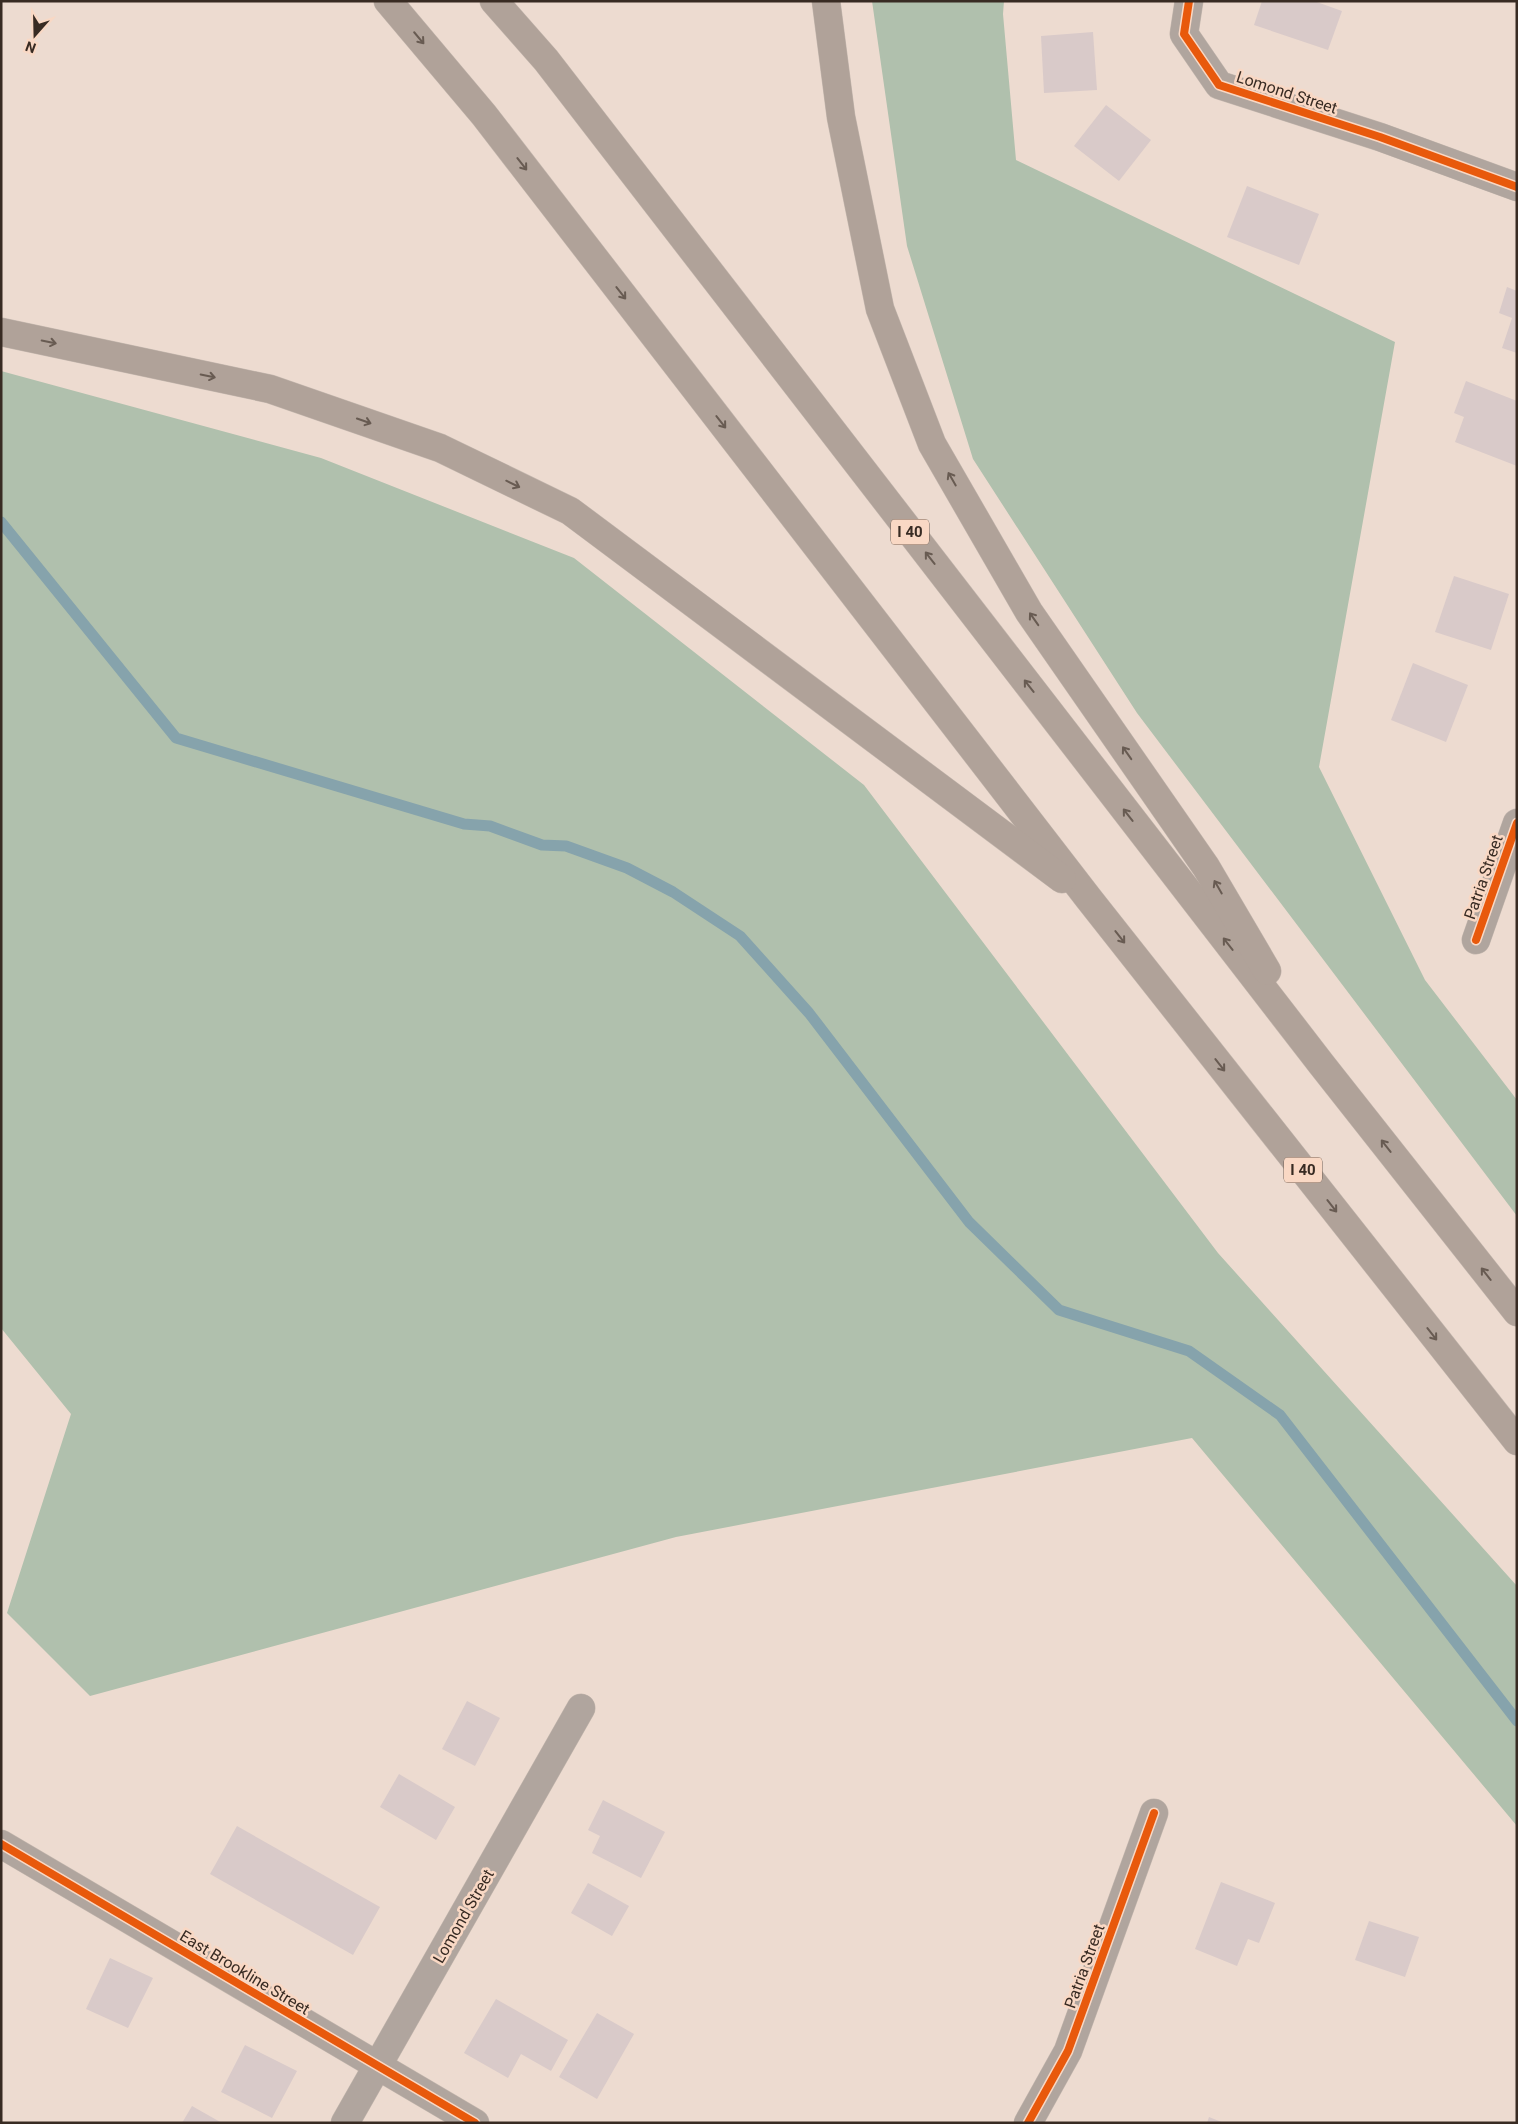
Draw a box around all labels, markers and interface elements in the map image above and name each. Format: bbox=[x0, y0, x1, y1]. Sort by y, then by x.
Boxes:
north arrow bbox=[10, 10, 60, 60]
one-way arrow bbox=[414, 32, 425, 45]
text: N bbox=[23, 38, 38, 56]
street label: Lomond Street bbox=[1234, 67, 1340, 118]
one-way arrow bbox=[517, 157, 527, 171]
one-way arrow bbox=[616, 286, 627, 299]
one-way arrow bbox=[40, 338, 56, 347]
one-way arrow bbox=[199, 372, 215, 381]
one-way arrow bbox=[715, 415, 726, 428]
one-way arrow bbox=[355, 417, 371, 426]
one-way arrow bbox=[947, 472, 957, 486]
one-way arrow bbox=[505, 480, 520, 489]
road number: I 40 bbox=[891, 520, 929, 544]
one-way arrow bbox=[924, 552, 935, 565]
one-way arrow bbox=[1029, 612, 1039, 626]
one-way arrow bbox=[1024, 680, 1035, 693]
one-way arrow bbox=[1122, 746, 1132, 760]
one-way arrow bbox=[1123, 809, 1134, 822]
street label: Patria Street bbox=[1460, 832, 1507, 922]
one-way arrow bbox=[1213, 880, 1223, 895]
one-way arrow bbox=[1114, 931, 1125, 944]
one-way arrow bbox=[1222, 938, 1233, 951]
one-way arrow bbox=[1215, 1058, 1226, 1071]
one-way arrow bbox=[1380, 1140, 1391, 1153]
road number: I 40 bbox=[1284, 1158, 1322, 1182]
one-way arrow bbox=[1326, 1199, 1337, 1212]
one-way arrow bbox=[1481, 1268, 1492, 1281]
one-way arrow bbox=[1427, 1327, 1438, 1340]
street label: Lomond Street bbox=[429, 1866, 498, 1966]
street label: Patria Street bbox=[1060, 1922, 1108, 2011]
street label: East Brookline Street bbox=[176, 1926, 313, 2019]

